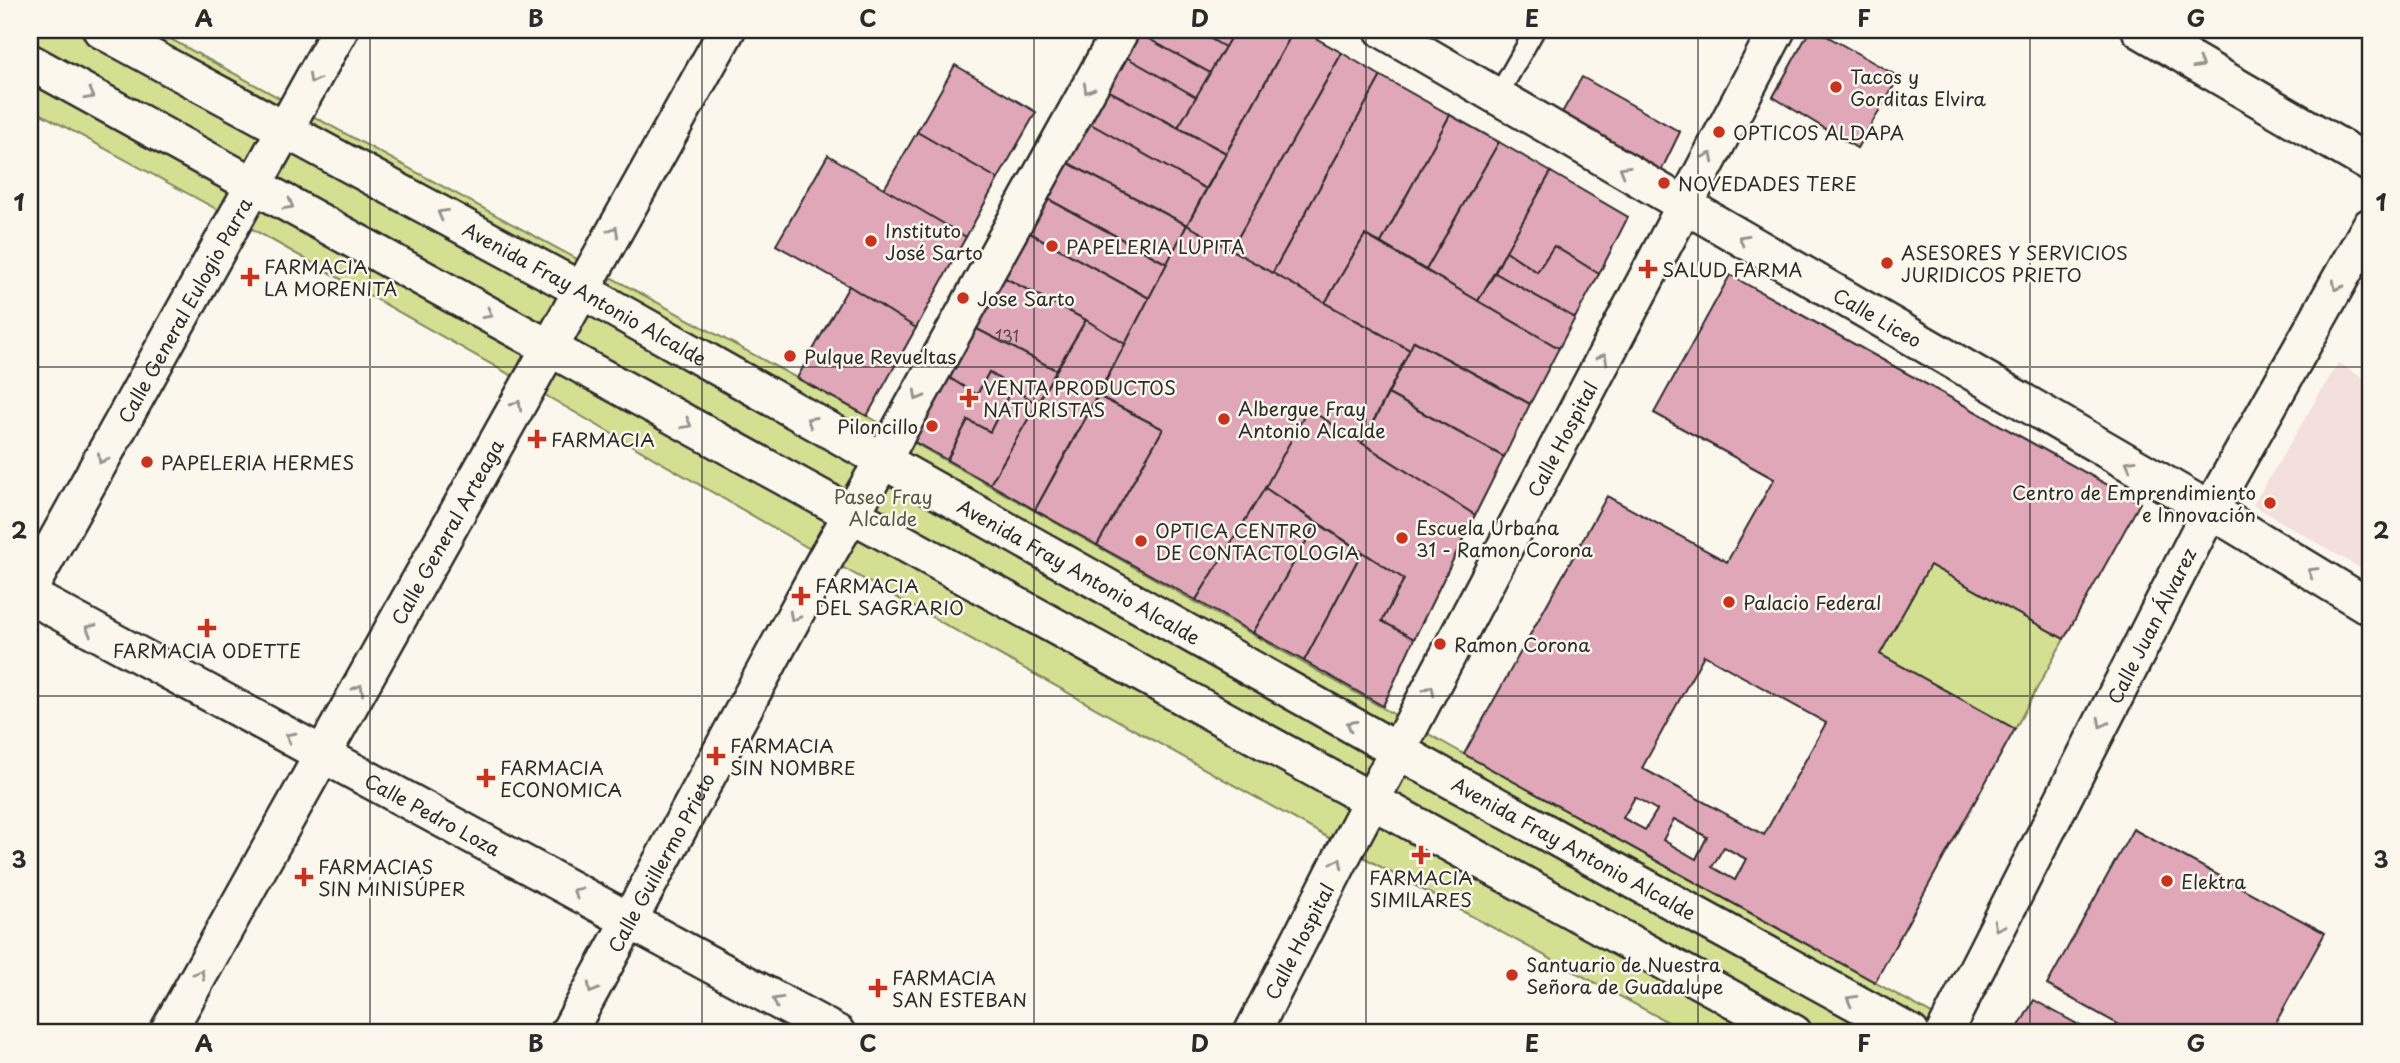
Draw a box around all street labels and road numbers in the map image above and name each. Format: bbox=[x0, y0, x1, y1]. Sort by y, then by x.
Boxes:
street label: Calle General Eulogio Parra bbox=[110, 192, 258, 428]
street label: Avenida Fray Antonio Alcalde bbox=[458, 215, 712, 372]
street label: Calle Liceo bbox=[1828, 280, 1927, 354]
street label: Calle Hospital bbox=[1520, 376, 1604, 502]
street label: Calle General Arteaga bbox=[384, 434, 510, 630]
street label: Avenida Fray Antonio Alcalde bbox=[953, 492, 1206, 651]
street label: Calle Juan Álvarez bbox=[2100, 543, 2203, 708]
street label: Calle Pedro Loza bbox=[360, 766, 506, 862]
street label: Calle Guillermo Prieto bbox=[600, 768, 721, 957]
street label: Avenida Fray Antonio Alcalde bbox=[1447, 769, 1701, 926]
street label: Calle Hospital bbox=[1257, 878, 1340, 1004]

